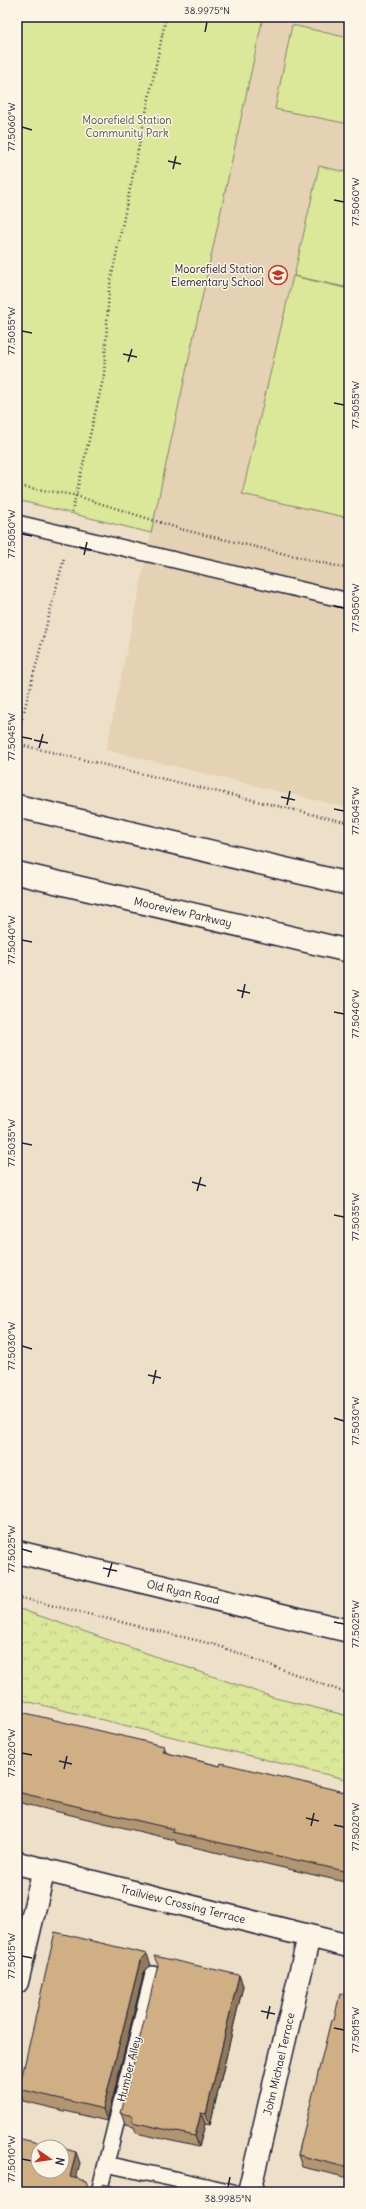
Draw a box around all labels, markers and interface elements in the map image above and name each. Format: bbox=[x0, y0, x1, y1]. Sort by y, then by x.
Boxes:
text: 38.9975°N bbox=[184, 4, 230, 17]
text: 77.5060°W bbox=[5, 103, 18, 151]
park label: Moorefield Station Community Park bbox=[82, 113, 172, 140]
text: 77.5060°W bbox=[349, 178, 362, 226]
place label: Moorefield Station Elementary School bbox=[171, 262, 264, 289]
school or university icon: Moorefield Station Elementary School bbox=[267, 264, 289, 286]
text: 77.5055°W bbox=[5, 307, 18, 355]
text: 77.5055°W bbox=[349, 381, 362, 429]
text: 77.5050°W bbox=[5, 510, 18, 558]
text: 77.5050°W bbox=[349, 584, 362, 632]
text: 77.5045°W bbox=[5, 713, 18, 761]
text: 77.5045°W bbox=[349, 787, 362, 835]
street label: Mooreview Parkway bbox=[133, 894, 233, 930]
text: 77.5040°W bbox=[5, 916, 18, 965]
text: 77.5040°W bbox=[349, 990, 362, 1039]
text: 77.5035°W bbox=[5, 1119, 18, 1167]
text: 77.5035°W bbox=[349, 1193, 362, 1241]
text: 77.5030°W bbox=[5, 1322, 18, 1370]
text: 77.5030°W bbox=[349, 1397, 362, 1445]
text: 77.5025°W bbox=[5, 1525, 18, 1573]
street label: Old Ryan Road bbox=[145, 1577, 221, 1607]
text: 77.5025°W bbox=[349, 1600, 362, 1648]
text: 77.5020°W bbox=[5, 1729, 18, 1777]
text: 77.5020°W bbox=[349, 1803, 362, 1851]
street label: Trailview Crossing Terrace bbox=[119, 1882, 247, 1926]
text: 77.5015°W bbox=[5, 1933, 18, 1979]
text: 77.5015°W bbox=[349, 2007, 362, 2053]
street label: John Michael Terrace bbox=[260, 2011, 298, 2117]
street label: Humber Alley bbox=[114, 2035, 144, 2103]
text: 77.5010°W bbox=[5, 2135, 18, 2183]
north arrow bbox=[30, 2139, 70, 2179]
text: N bbox=[52, 2156, 67, 2167]
text: 38.9985°N bbox=[205, 2192, 251, 2205]

